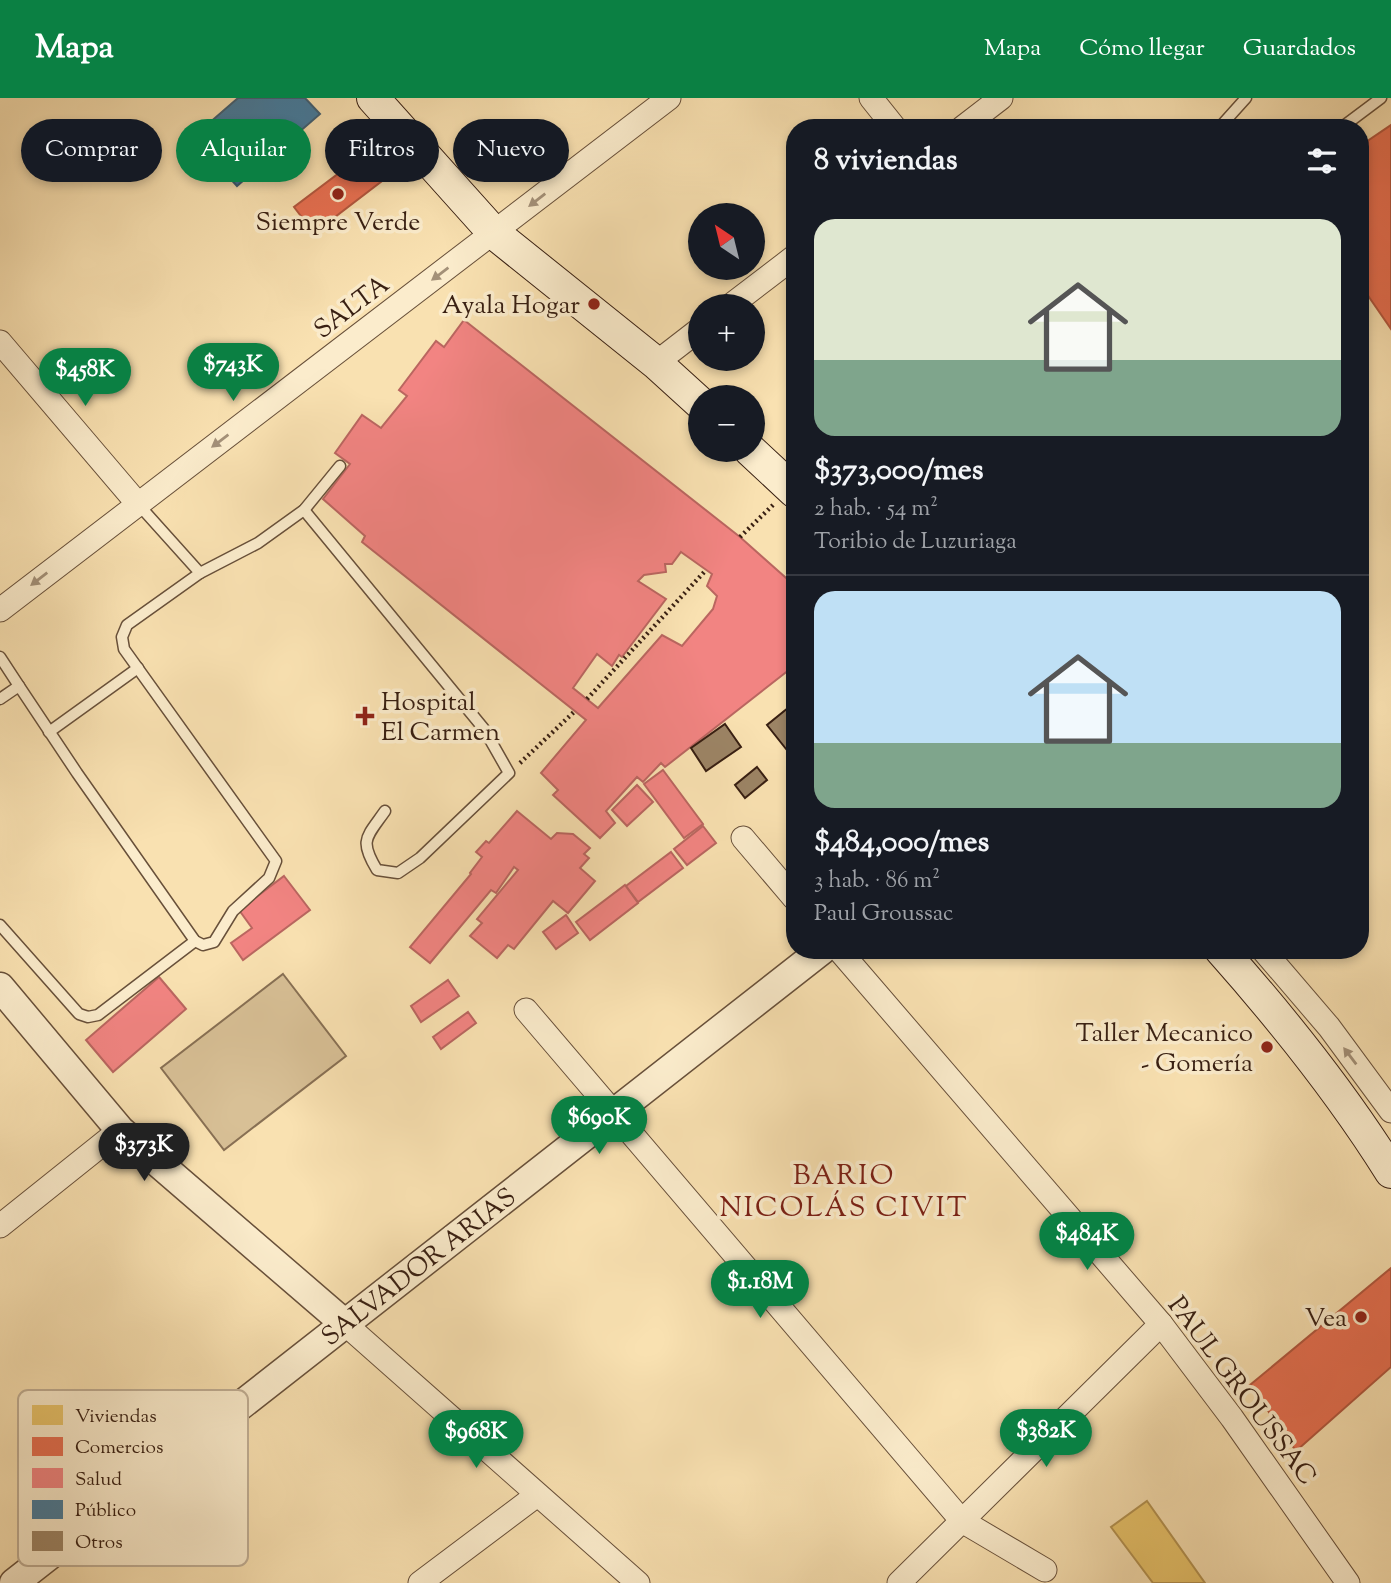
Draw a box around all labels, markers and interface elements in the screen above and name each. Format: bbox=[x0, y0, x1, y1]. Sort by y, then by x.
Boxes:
text: Mapa bbox=[35, 25, 114, 73]
text: Mapa bbox=[984, 32, 1041, 66]
text: Cómo llegar bbox=[1079, 32, 1205, 66]
text: Guardados bbox=[1243, 32, 1356, 66]
chip: Comprar bbox=[21, 119, 162, 182]
chip: Alquilar bbox=[176, 119, 311, 182]
chip: Filtros bbox=[325, 119, 439, 182]
chip: Nuevo bbox=[453, 119, 569, 182]
text: 8 viviendas bbox=[814, 140, 958, 183]
icon: filters bbox=[1303, 142, 1341, 180]
marker: Siempre Verde bbox=[330, 186, 346, 202]
one-way arrow bbox=[528, 192, 546, 206]
north arrow bbox=[688, 203, 765, 280]
map controls bbox=[688, 203, 765, 462]
place label: Siempre Verde bbox=[256, 205, 420, 242]
icon: home bbox=[1015, 264, 1141, 390]
street label: SALTA bbox=[307, 267, 398, 349]
one-way arrow bbox=[431, 267, 449, 281]
place label: Ayala Hogar bbox=[442, 288, 580, 325]
button: + bbox=[688, 294, 765, 371]
marker: Ayala Hogar bbox=[586, 296, 602, 312]
pin: $743K bbox=[184, 344, 282, 403]
pin: $458K bbox=[36, 348, 134, 408]
text: $743K bbox=[203, 349, 263, 382]
text: $458K bbox=[55, 354, 115, 387]
button: − bbox=[688, 385, 765, 462]
one-way arrow bbox=[211, 434, 229, 448]
text: $373,000/mes bbox=[814, 450, 984, 493]
text: 2 hab. · 54 m² bbox=[814, 493, 938, 526]
text: Toribio de Luzuriaga bbox=[814, 526, 1017, 559]
one-way arrow bbox=[30, 572, 48, 586]
icon: home bbox=[1015, 636, 1141, 762]
place label: Hospital El Carmen bbox=[381, 685, 500, 752]
marker: Hospital El Carmen bbox=[355, 706, 375, 726]
text: $484,000/mes bbox=[814, 822, 989, 865]
text: 3 hab. · 86 m² bbox=[814, 865, 940, 898]
text: Paul Groussac bbox=[814, 898, 954, 931]
place label: Taller Mecanico - Gomería bbox=[1075, 1016, 1253, 1083]
marker: Taller Mecanico - Gomería bbox=[1259, 1039, 1275, 1055]
one-way arrow bbox=[1344, 1047, 1358, 1065]
pin: $690K bbox=[550, 1096, 648, 1156]
text: $690K bbox=[567, 1102, 631, 1135]
pin: $373K bbox=[95, 1124, 193, 1183]
text: $373K bbox=[114, 1129, 174, 1162]
district label: BARIO NICOLÁS CIVIT bbox=[719, 1157, 969, 1229]
street label: SALVADOR ARIAS bbox=[314, 1180, 525, 1356]
pin: $484K bbox=[1038, 1212, 1136, 1272]
text: $484K bbox=[1055, 1218, 1119, 1251]
pin: $1.18M bbox=[703, 1260, 817, 1320]
text: $1.18M bbox=[727, 1266, 793, 1299]
street label: PAUL GROUSSAC bbox=[1158, 1289, 1324, 1494]
place label: Vea bbox=[1304, 1301, 1347, 1338]
marker: Vea bbox=[1353, 1309, 1369, 1325]
legend bbox=[18, 1390, 248, 1566]
text: Viviendas bbox=[75, 1404, 157, 1431]
pin: $968K bbox=[427, 1410, 525, 1470]
pin: $382K bbox=[997, 1410, 1095, 1469]
text: $382K bbox=[1016, 1415, 1076, 1448]
text: $968K bbox=[444, 1416, 508, 1449]
text: Comercios bbox=[75, 1435, 163, 1462]
text: Salud bbox=[75, 1467, 122, 1494]
text: Público bbox=[75, 1498, 136, 1525]
text: Otros bbox=[75, 1530, 123, 1557]

